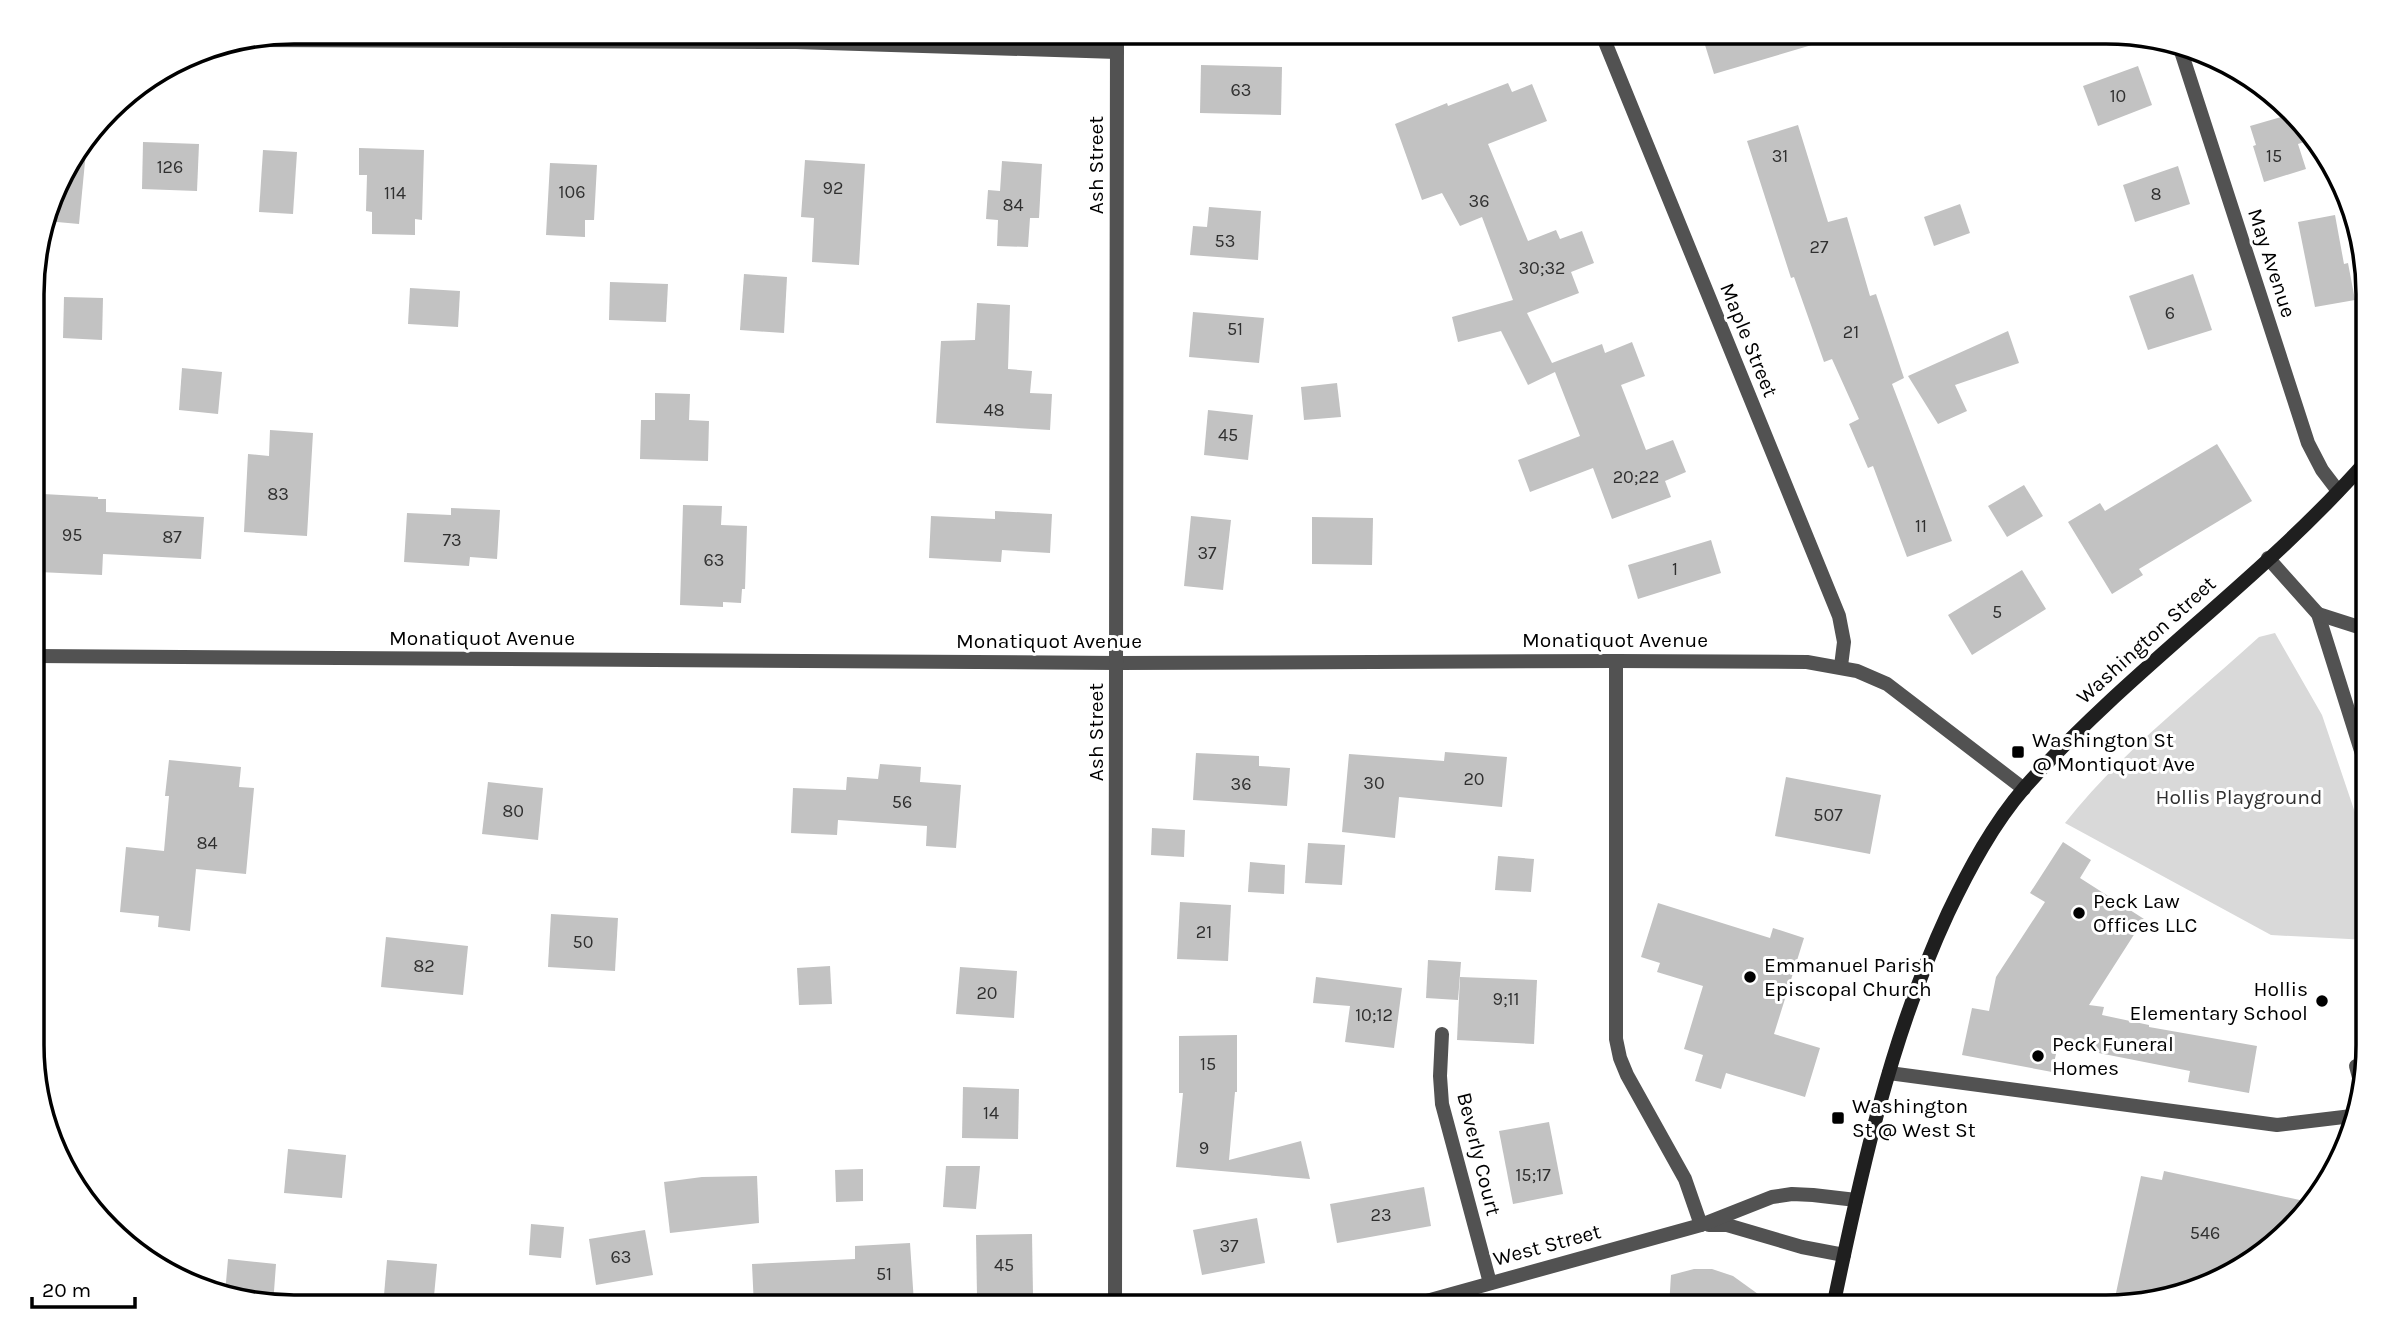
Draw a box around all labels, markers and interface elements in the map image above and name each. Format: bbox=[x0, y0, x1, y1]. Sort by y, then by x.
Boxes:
house number: 63 bbox=[1231, 79, 1251, 101]
house number: 10 bbox=[2110, 85, 2126, 107]
street label: Ash Street bbox=[1084, 116, 1108, 214]
house number: 31 bbox=[1772, 145, 1788, 167]
house number: 15 bbox=[2266, 145, 2282, 167]
house number: 126 bbox=[157, 156, 183, 178]
house number: 92 bbox=[823, 177, 843, 199]
house number: 106 bbox=[559, 181, 585, 203]
house number: 114 bbox=[384, 182, 406, 204]
house number: 8 bbox=[2150, 183, 2162, 205]
house number: 36 bbox=[1469, 190, 1489, 212]
house number: 84 bbox=[1002, 194, 1024, 216]
street label: May Avenue bbox=[2243, 205, 2301, 321]
house number: 53 bbox=[1215, 230, 1235, 252]
house number: 27 bbox=[1810, 236, 1829, 258]
house number: 30;32 bbox=[1518, 257, 1566, 279]
street label: Maple Street bbox=[1715, 279, 1783, 401]
house number: 6 bbox=[2165, 302, 2175, 324]
house number: 51 bbox=[1227, 318, 1243, 340]
house number: 21 bbox=[1843, 321, 1859, 343]
house number: 48 bbox=[983, 399, 1005, 421]
house number: 45 bbox=[1218, 424, 1238, 446]
house number: 20;22 bbox=[1613, 466, 1659, 488]
house number: 83 bbox=[267, 483, 289, 505]
house number: 11 bbox=[1915, 515, 1927, 537]
house number: 95 bbox=[62, 524, 82, 546]
house number: 87 bbox=[162, 526, 182, 548]
house number: 73 bbox=[442, 529, 462, 551]
house number: 37 bbox=[1197, 542, 1217, 564]
house number: 63 bbox=[704, 549, 724, 571]
house number: 1 bbox=[1672, 558, 1678, 580]
street label: Washington Street bbox=[2072, 571, 2221, 709]
house number: 5 bbox=[1992, 601, 2002, 623]
street label: Monatiquot Avenue bbox=[389, 626, 575, 650]
street label: Monatiquot Avenue bbox=[1522, 628, 1708, 652]
street label: Monatiquot Avenue bbox=[956, 629, 1142, 653]
street label: Ash Street bbox=[1084, 683, 1108, 781]
place label: Washington St @ Montiquot Ave bbox=[2032, 728, 2195, 776]
marker: Washington St @ Montiquot Ave bbox=[2010, 744, 2026, 760]
house number: 20 bbox=[1463, 768, 1485, 790]
house number: 30 bbox=[1363, 772, 1385, 794]
house number: 36 bbox=[1231, 773, 1251, 795]
park label: Hollis Playground bbox=[2156, 785, 2322, 809]
house number: 56 bbox=[892, 791, 912, 813]
house number: 80 bbox=[502, 800, 524, 822]
house number: 507 bbox=[1813, 804, 1843, 826]
house number: 84 bbox=[196, 832, 218, 854]
place label: Peck Law Offices LLC bbox=[2093, 889, 2197, 937]
marker: Peck Law Offices LLC bbox=[2071, 905, 2087, 921]
house number: 21 bbox=[1196, 921, 1212, 943]
house number: 50 bbox=[573, 931, 593, 953]
place label: Emmanuel Parish Episcopal Church bbox=[1764, 953, 1934, 1001]
house number: 82 bbox=[413, 955, 435, 977]
marker: Emmanuel Parish Episcopal Church bbox=[1742, 969, 1758, 985]
place label: Hollis Elementary School bbox=[2130, 977, 2308, 1025]
house number: 20 bbox=[976, 982, 998, 1004]
house number: 9;11 bbox=[1492, 988, 1520, 1010]
marker: Hollis Elementary School bbox=[2314, 993, 2330, 1009]
house number: 10;12 bbox=[1355, 1004, 1393, 1026]
place label: Peck Funeral Homes bbox=[2052, 1032, 2174, 1080]
marker: Peck Funeral Homes bbox=[2030, 1048, 2046, 1064]
house number: 15 bbox=[1200, 1053, 1216, 1075]
street label: Beverly Court bbox=[1452, 1090, 1506, 1218]
place label: Washington St @ West St bbox=[1852, 1094, 1976, 1142]
house number: 14 bbox=[983, 1102, 999, 1124]
marker: Washington St @ West St bbox=[1830, 1110, 1846, 1126]
house number: 9 bbox=[1199, 1137, 1209, 1159]
house number: 15;17 bbox=[1515, 1164, 1551, 1186]
house number: 23 bbox=[1370, 1204, 1392, 1226]
street label: West Street bbox=[1491, 1219, 1604, 1271]
house number: 546 bbox=[2190, 1222, 2220, 1244]
house number: 37 bbox=[1219, 1235, 1239, 1257]
house number: 63 bbox=[611, 1246, 631, 1268]
house number: 45 bbox=[994, 1254, 1014, 1276]
house number: 51 bbox=[876, 1263, 892, 1285]
scale bar bbox=[32, 1266, 135, 1310]
text: 20 m bbox=[42, 1278, 91, 1302]

